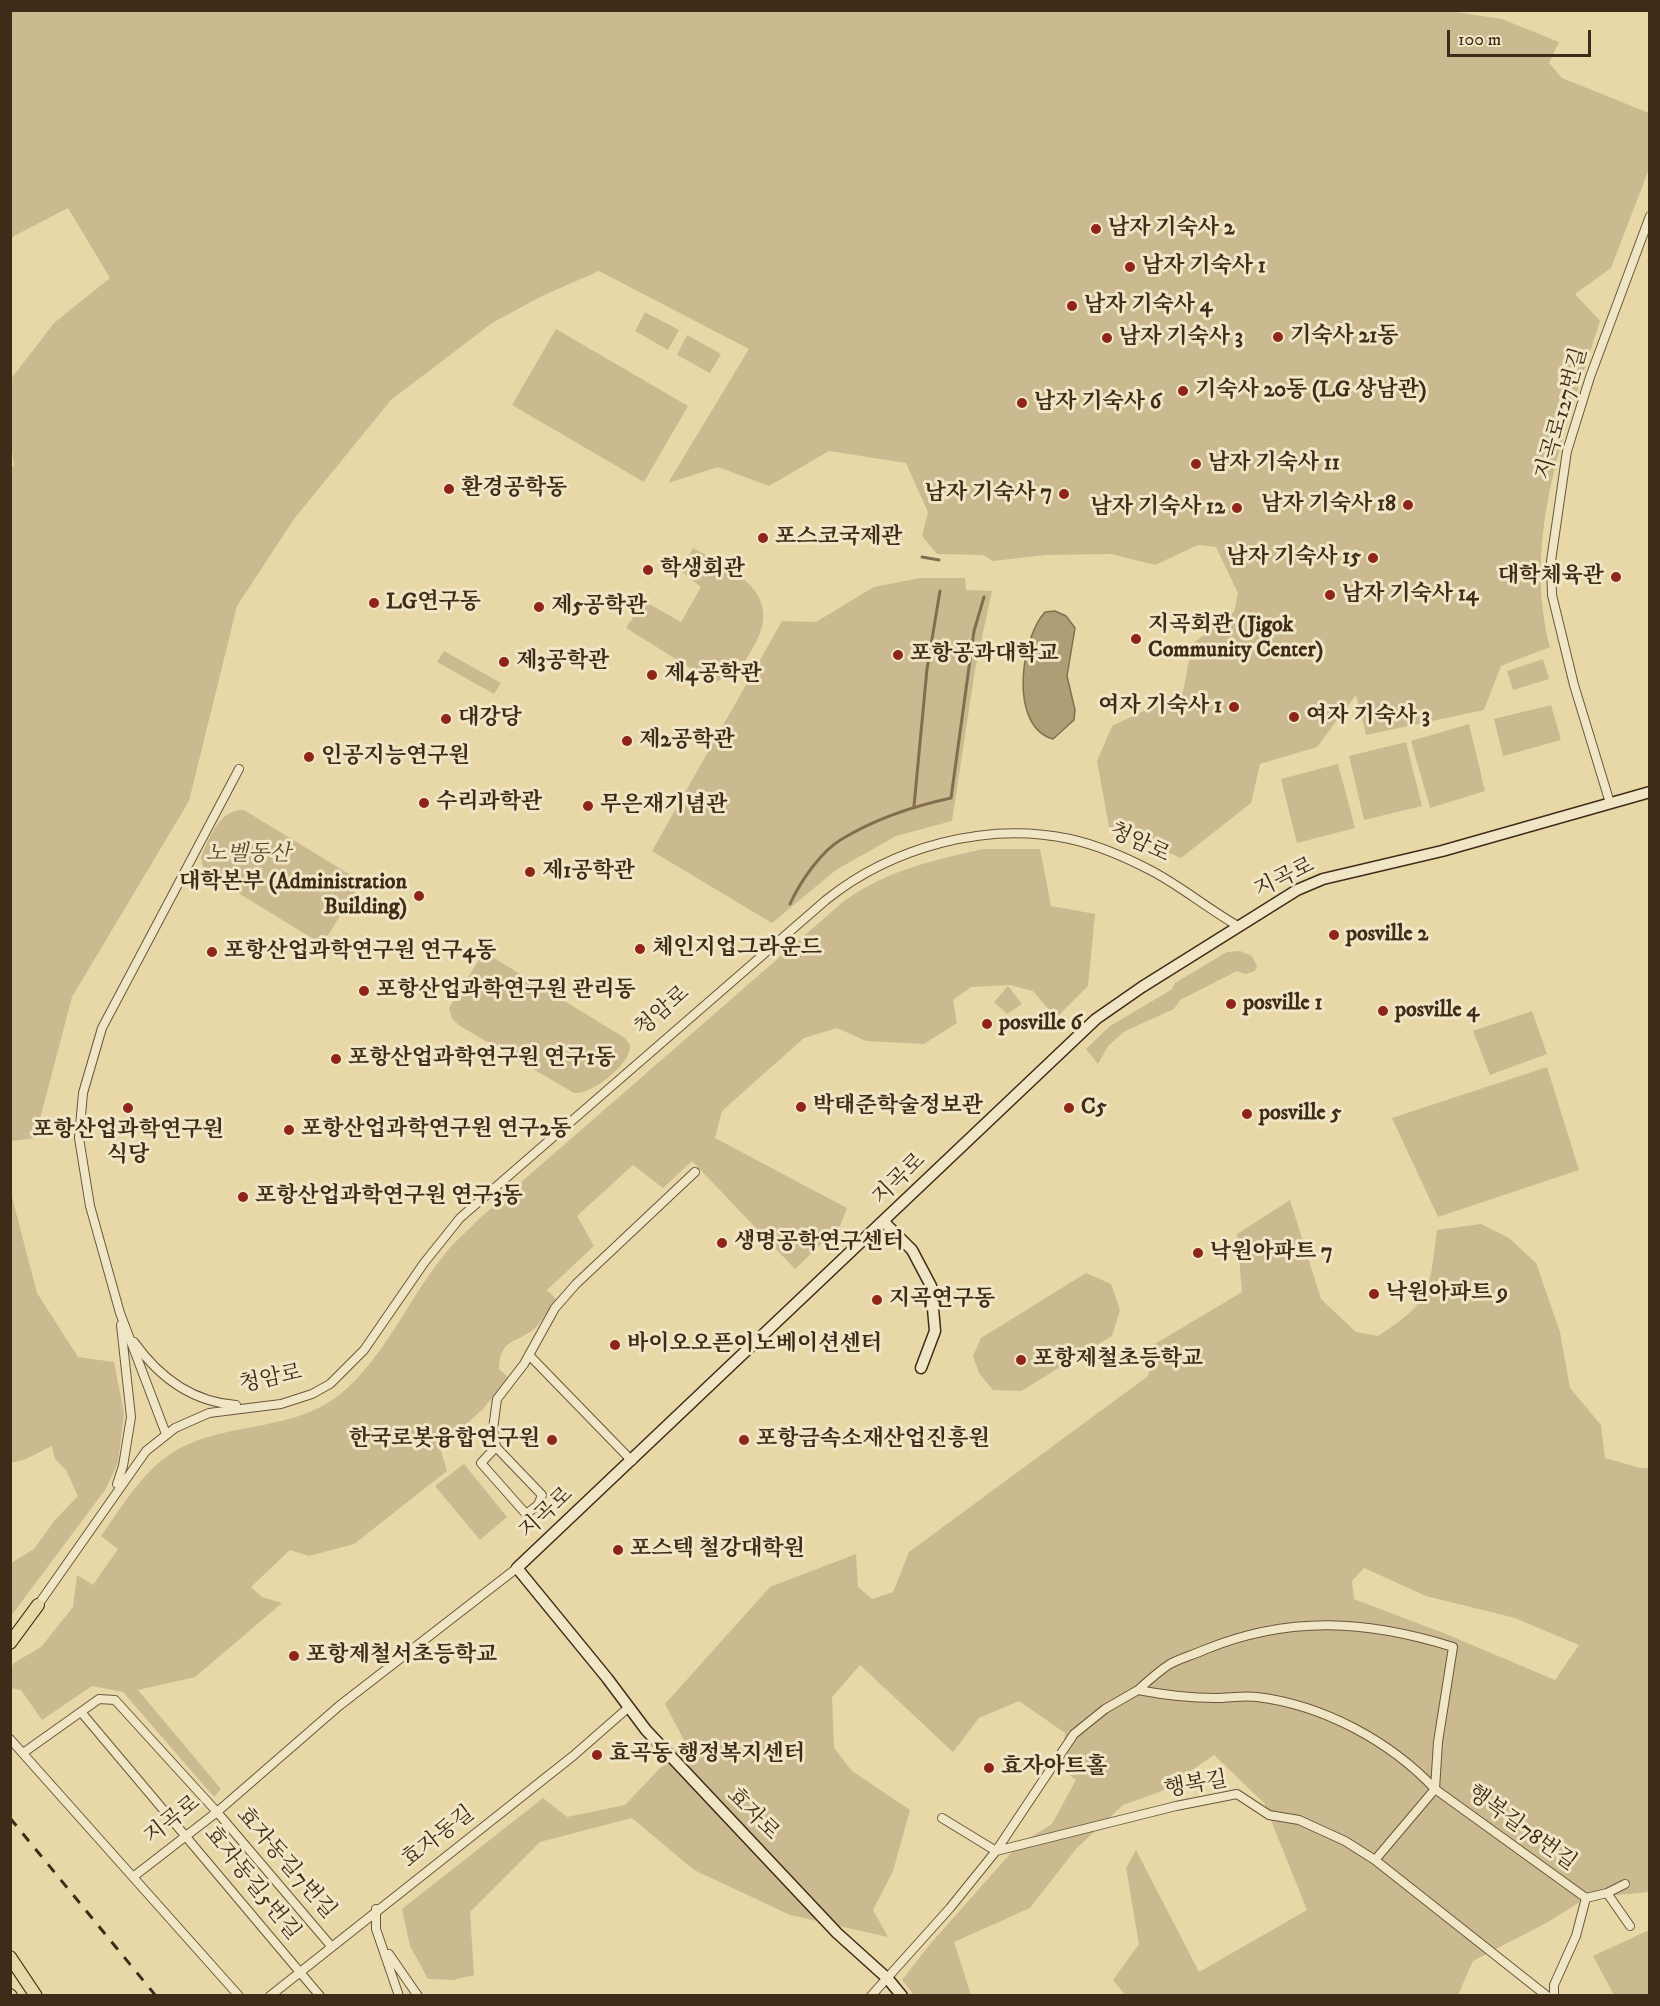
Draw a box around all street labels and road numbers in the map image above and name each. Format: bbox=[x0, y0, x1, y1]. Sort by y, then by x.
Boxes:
street label: 지곡로127번길 bbox=[1532, 345, 1594, 483]
street label: 청암로 bbox=[1105, 819, 1173, 869]
street label: 지곡로 bbox=[1251, 853, 1319, 905]
street label: 청암로 bbox=[630, 981, 696, 1043]
street label: 지곡로 bbox=[868, 1148, 932, 1212]
street label: 청암로 bbox=[237, 1360, 305, 1400]
street label: 지곡로 bbox=[515, 1483, 579, 1545]
street label: 행복길 bbox=[1162, 1767, 1230, 1805]
street label: 행복길78번길 bbox=[1461, 1780, 1581, 1878]
street label: 효자로 bbox=[720, 1783, 784, 1847]
street label: 지곡로 bbox=[140, 1791, 206, 1851]
street label: 효자동길 bbox=[397, 1801, 481, 1875]
street label: 효자동길7번길 bbox=[229, 1803, 341, 1925]
street label: 효자동길5번길 bbox=[197, 1822, 305, 1946]

